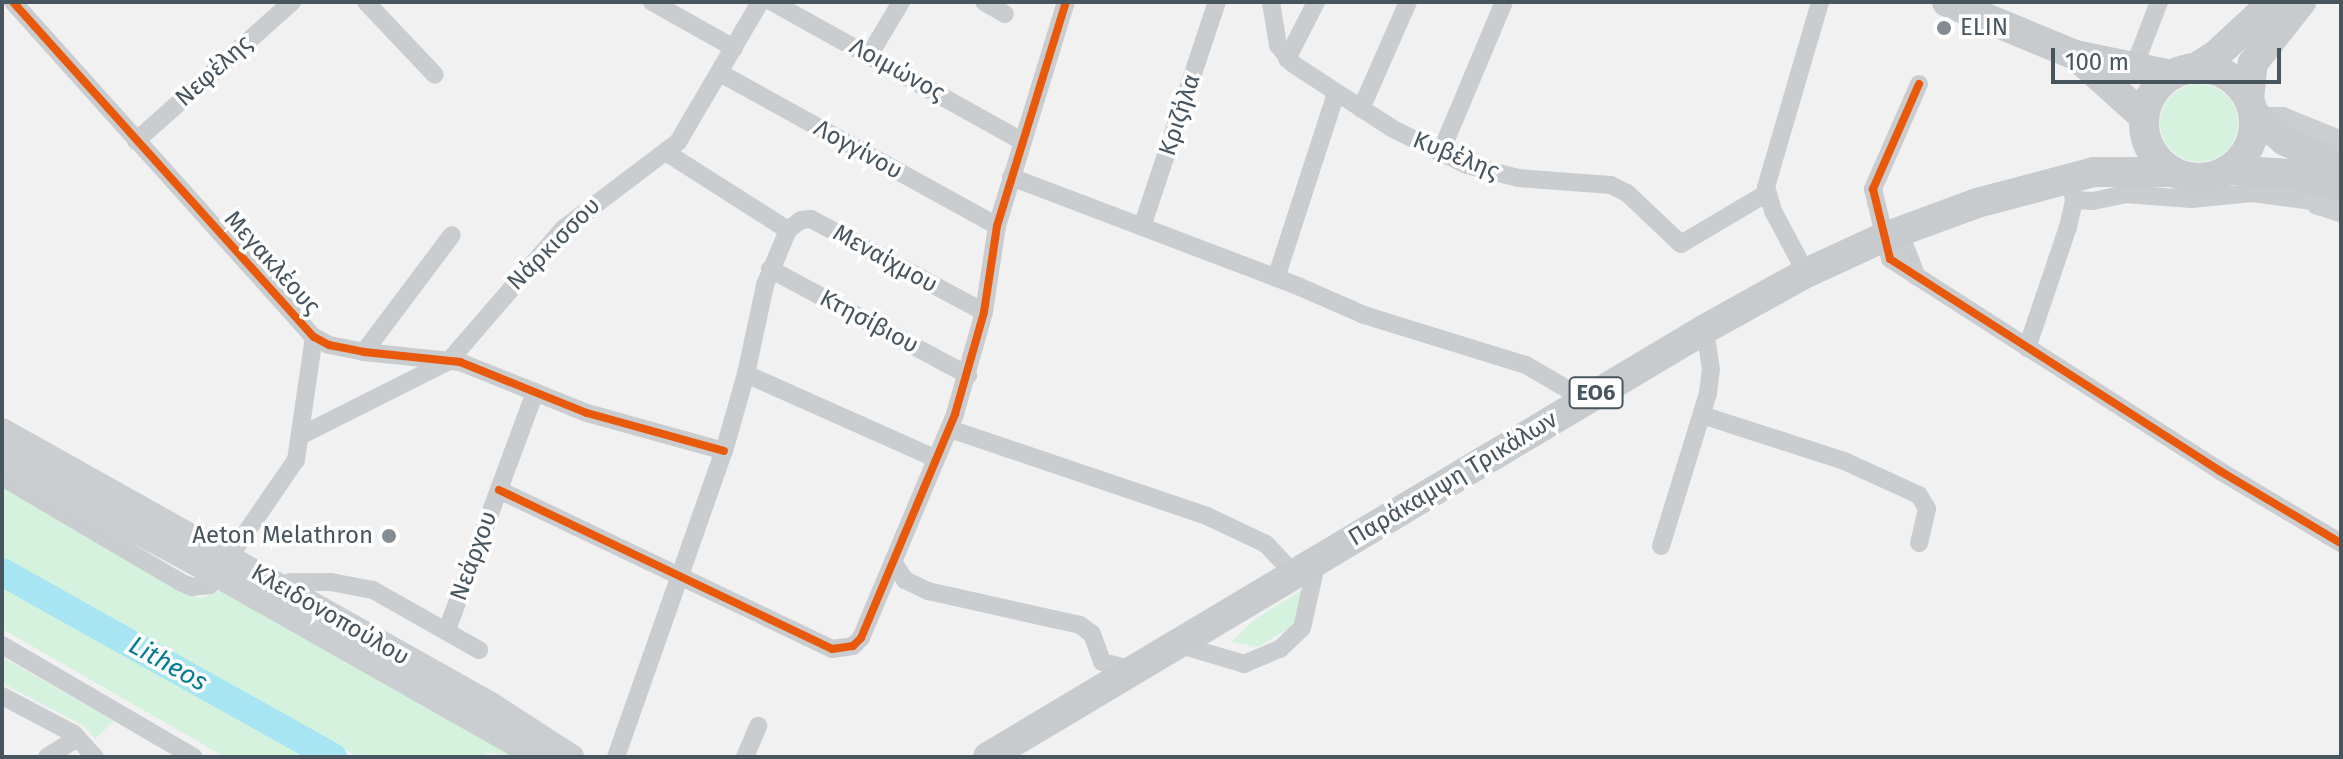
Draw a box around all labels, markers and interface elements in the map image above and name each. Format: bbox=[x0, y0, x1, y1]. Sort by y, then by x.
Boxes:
place label: ELIN bbox=[1960, 14, 2008, 42]
marker: ELIN bbox=[1935, 19, 1953, 37]
street label: Νεφέλης bbox=[170, 29, 258, 113]
street label: Λοιμώνος bbox=[845, 32, 949, 108]
scale bar bbox=[2055, 32, 2285, 82]
text: 100 m bbox=[2065, 48, 2129, 76]
street label: Κριζήλα bbox=[1153, 70, 1207, 160]
street label: Λογγίνου bbox=[809, 114, 907, 186]
street label: Κυβέλης bbox=[1409, 126, 1503, 186]
street label: Νάρκισσου bbox=[501, 191, 607, 297]
street label: Μεγακλέους bbox=[218, 205, 326, 321]
street label: Μεναίχμου bbox=[828, 218, 942, 300]
street label: Κτησίβιου bbox=[815, 284, 923, 360]
road number: ΕΟ6 bbox=[1568, 375, 1624, 411]
street label: Παράκαμψη Τρικάλων bbox=[1343, 405, 1563, 553]
street label: Νεάρχου bbox=[445, 507, 503, 605]
place label: Aeton Melathron bbox=[192, 522, 373, 550]
marker: Aeton Melathron bbox=[380, 527, 398, 545]
street label: Κλειδονοπούλου bbox=[246, 558, 414, 672]
water label: Litheos bbox=[123, 630, 213, 698]

